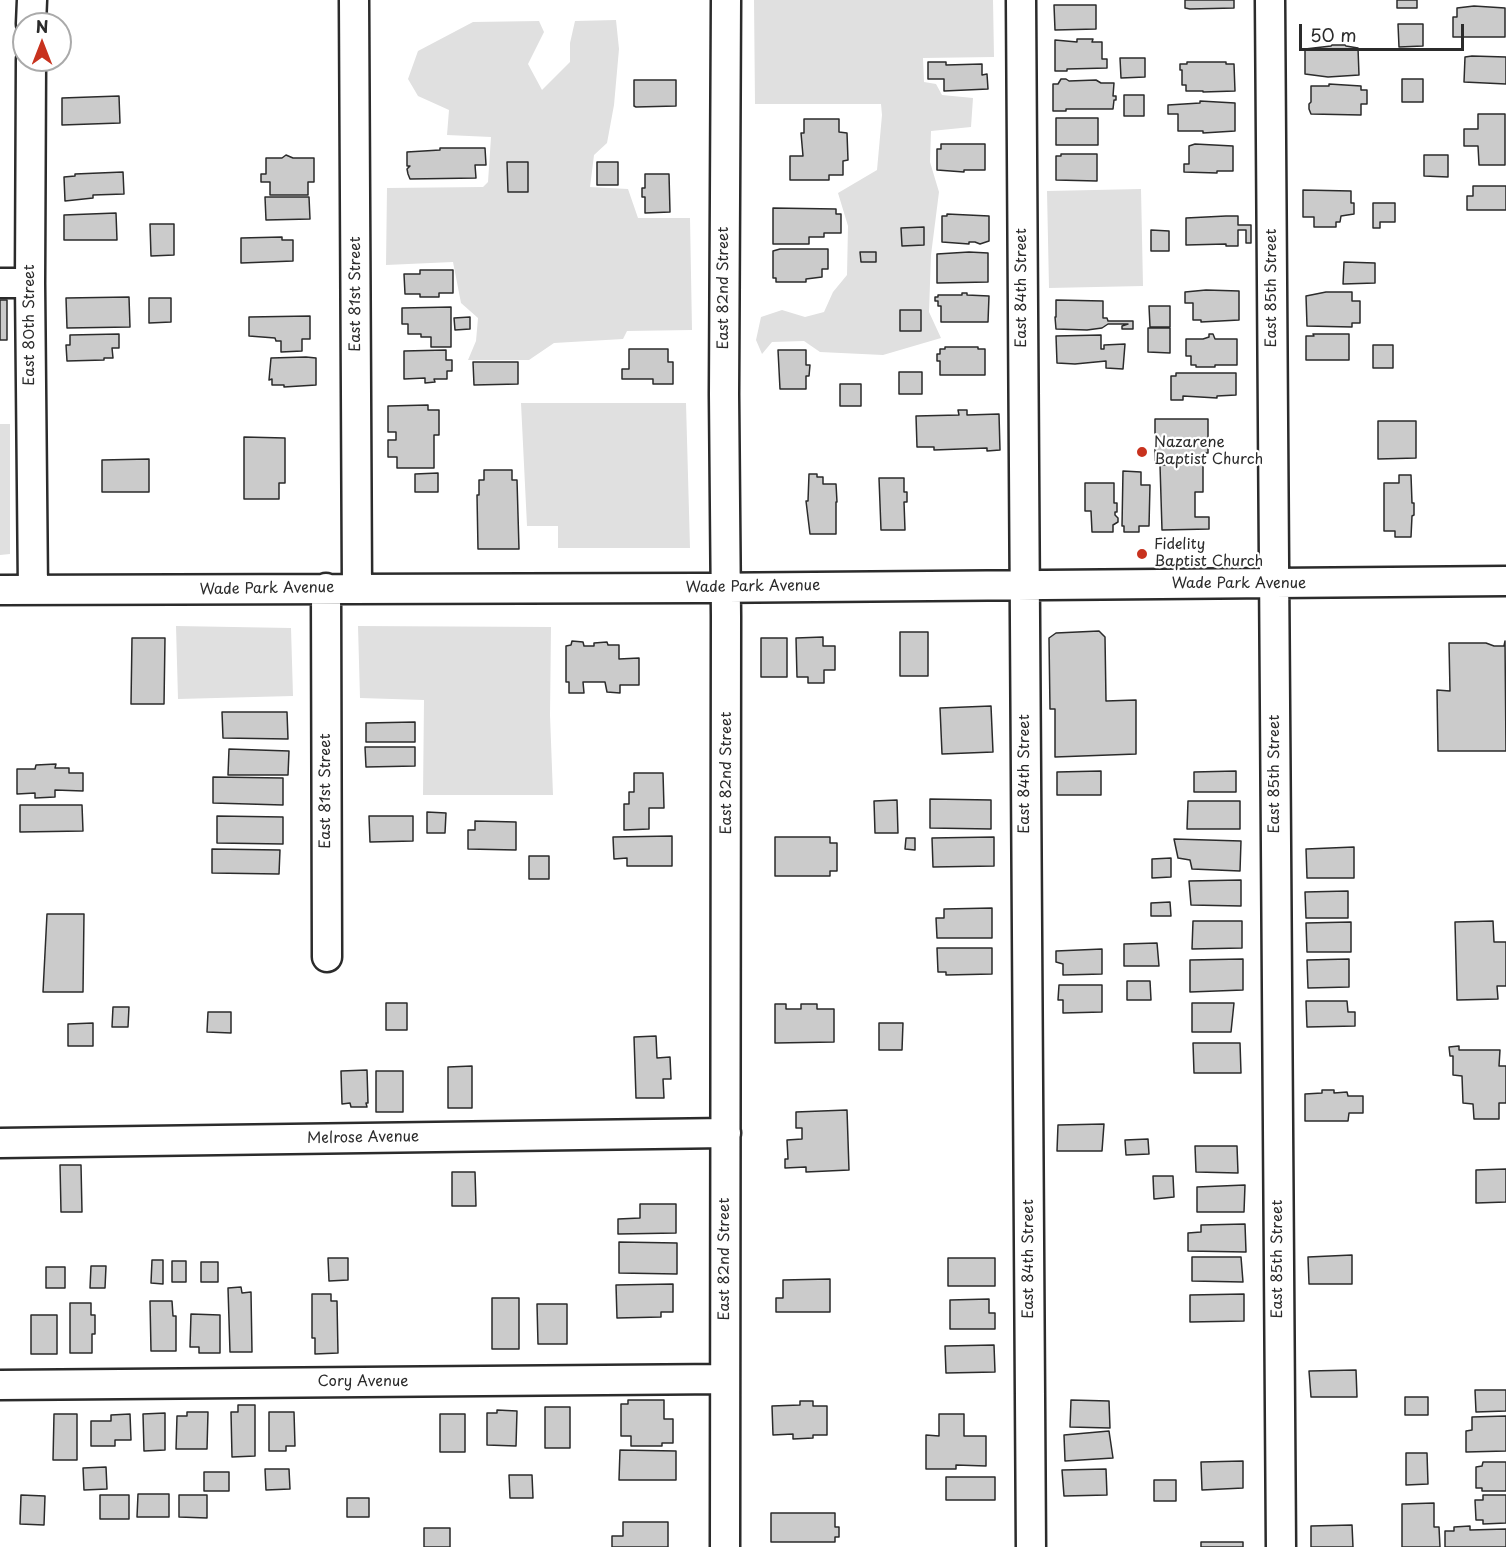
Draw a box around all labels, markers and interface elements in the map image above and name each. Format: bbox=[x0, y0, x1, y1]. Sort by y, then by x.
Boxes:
north arrow bbox=[12, 12, 72, 72]
scale bar bbox=[1302, 12, 1467, 50]
text: N bbox=[36, 14, 48, 38]
text: 50 m bbox=[1310, 21, 1357, 48]
street label: East 82nd Street bbox=[715, 227, 733, 349]
street label: East 84th Street bbox=[1013, 228, 1031, 348]
street label: East 85th Street bbox=[1263, 229, 1281, 347]
street label: East 81st Street bbox=[347, 236, 365, 352]
street label: East 80th Street bbox=[21, 264, 39, 386]
place label: Nazarene Baptist Church bbox=[1154, 434, 1263, 469]
marker: Nazarene Baptist Church bbox=[1135, 445, 1149, 459]
place label: Fidelity Baptist Church bbox=[1154, 536, 1263, 571]
marker: Fidelity Baptist Church bbox=[1135, 547, 1149, 561]
street label: Wade Park Avenue bbox=[1172, 575, 1306, 593]
street label: Wade Park Avenue bbox=[686, 577, 820, 597]
street label: Wade Park Avenue bbox=[200, 579, 334, 599]
street label: East 82nd Street bbox=[718, 712, 736, 834]
street label: East 84th Street bbox=[1016, 714, 1034, 834]
street label: East 85th Street bbox=[1266, 715, 1284, 833]
street label: East 81st Street bbox=[317, 733, 335, 849]
street label: Melrose Avenue bbox=[307, 1128, 419, 1148]
street label: East 82nd Street bbox=[716, 1198, 734, 1320]
street label: East 84th Street bbox=[1020, 1199, 1038, 1319]
street label: East 85th Street bbox=[1269, 1200, 1287, 1318]
street label: Cory Avenue bbox=[318, 1373, 408, 1391]

